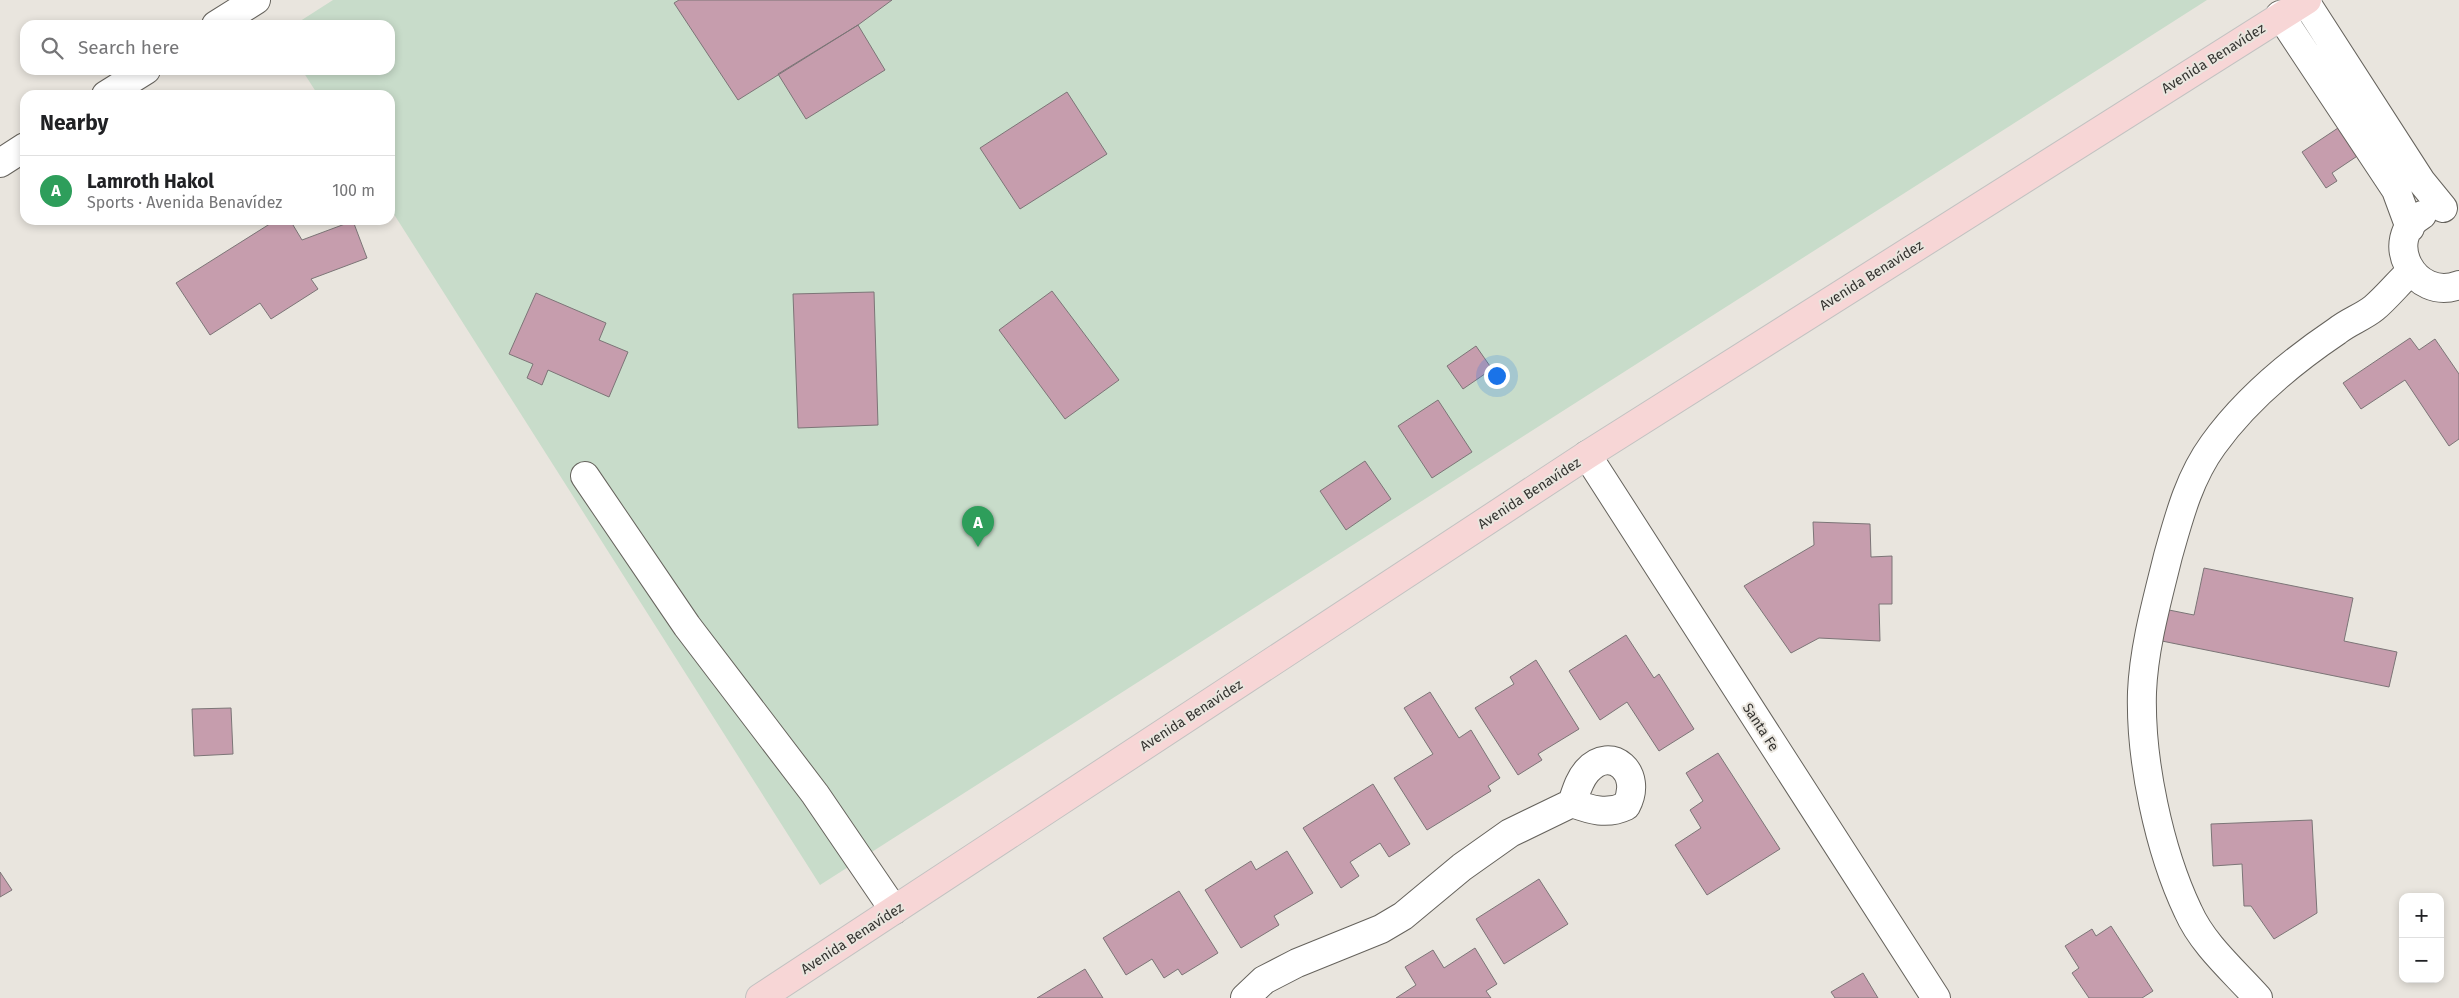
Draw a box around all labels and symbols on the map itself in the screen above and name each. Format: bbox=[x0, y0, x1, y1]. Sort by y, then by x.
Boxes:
street label: Avenida Benavídez bbox=[2158, 20, 2268, 97]
street label: Avenida Benavídez bbox=[1816, 237, 1926, 314]
your location bbox=[1484, 363, 1510, 389]
street label: Avenida Benavídez bbox=[1475, 454, 1584, 533]
pin: A bbox=[962, 506, 994, 547]
street label: Avenida Benavídez bbox=[1137, 676, 1246, 755]
street label: Santa Fe bbox=[1739, 700, 1782, 754]
street label: Avenida Benavídez bbox=[798, 899, 907, 978]

